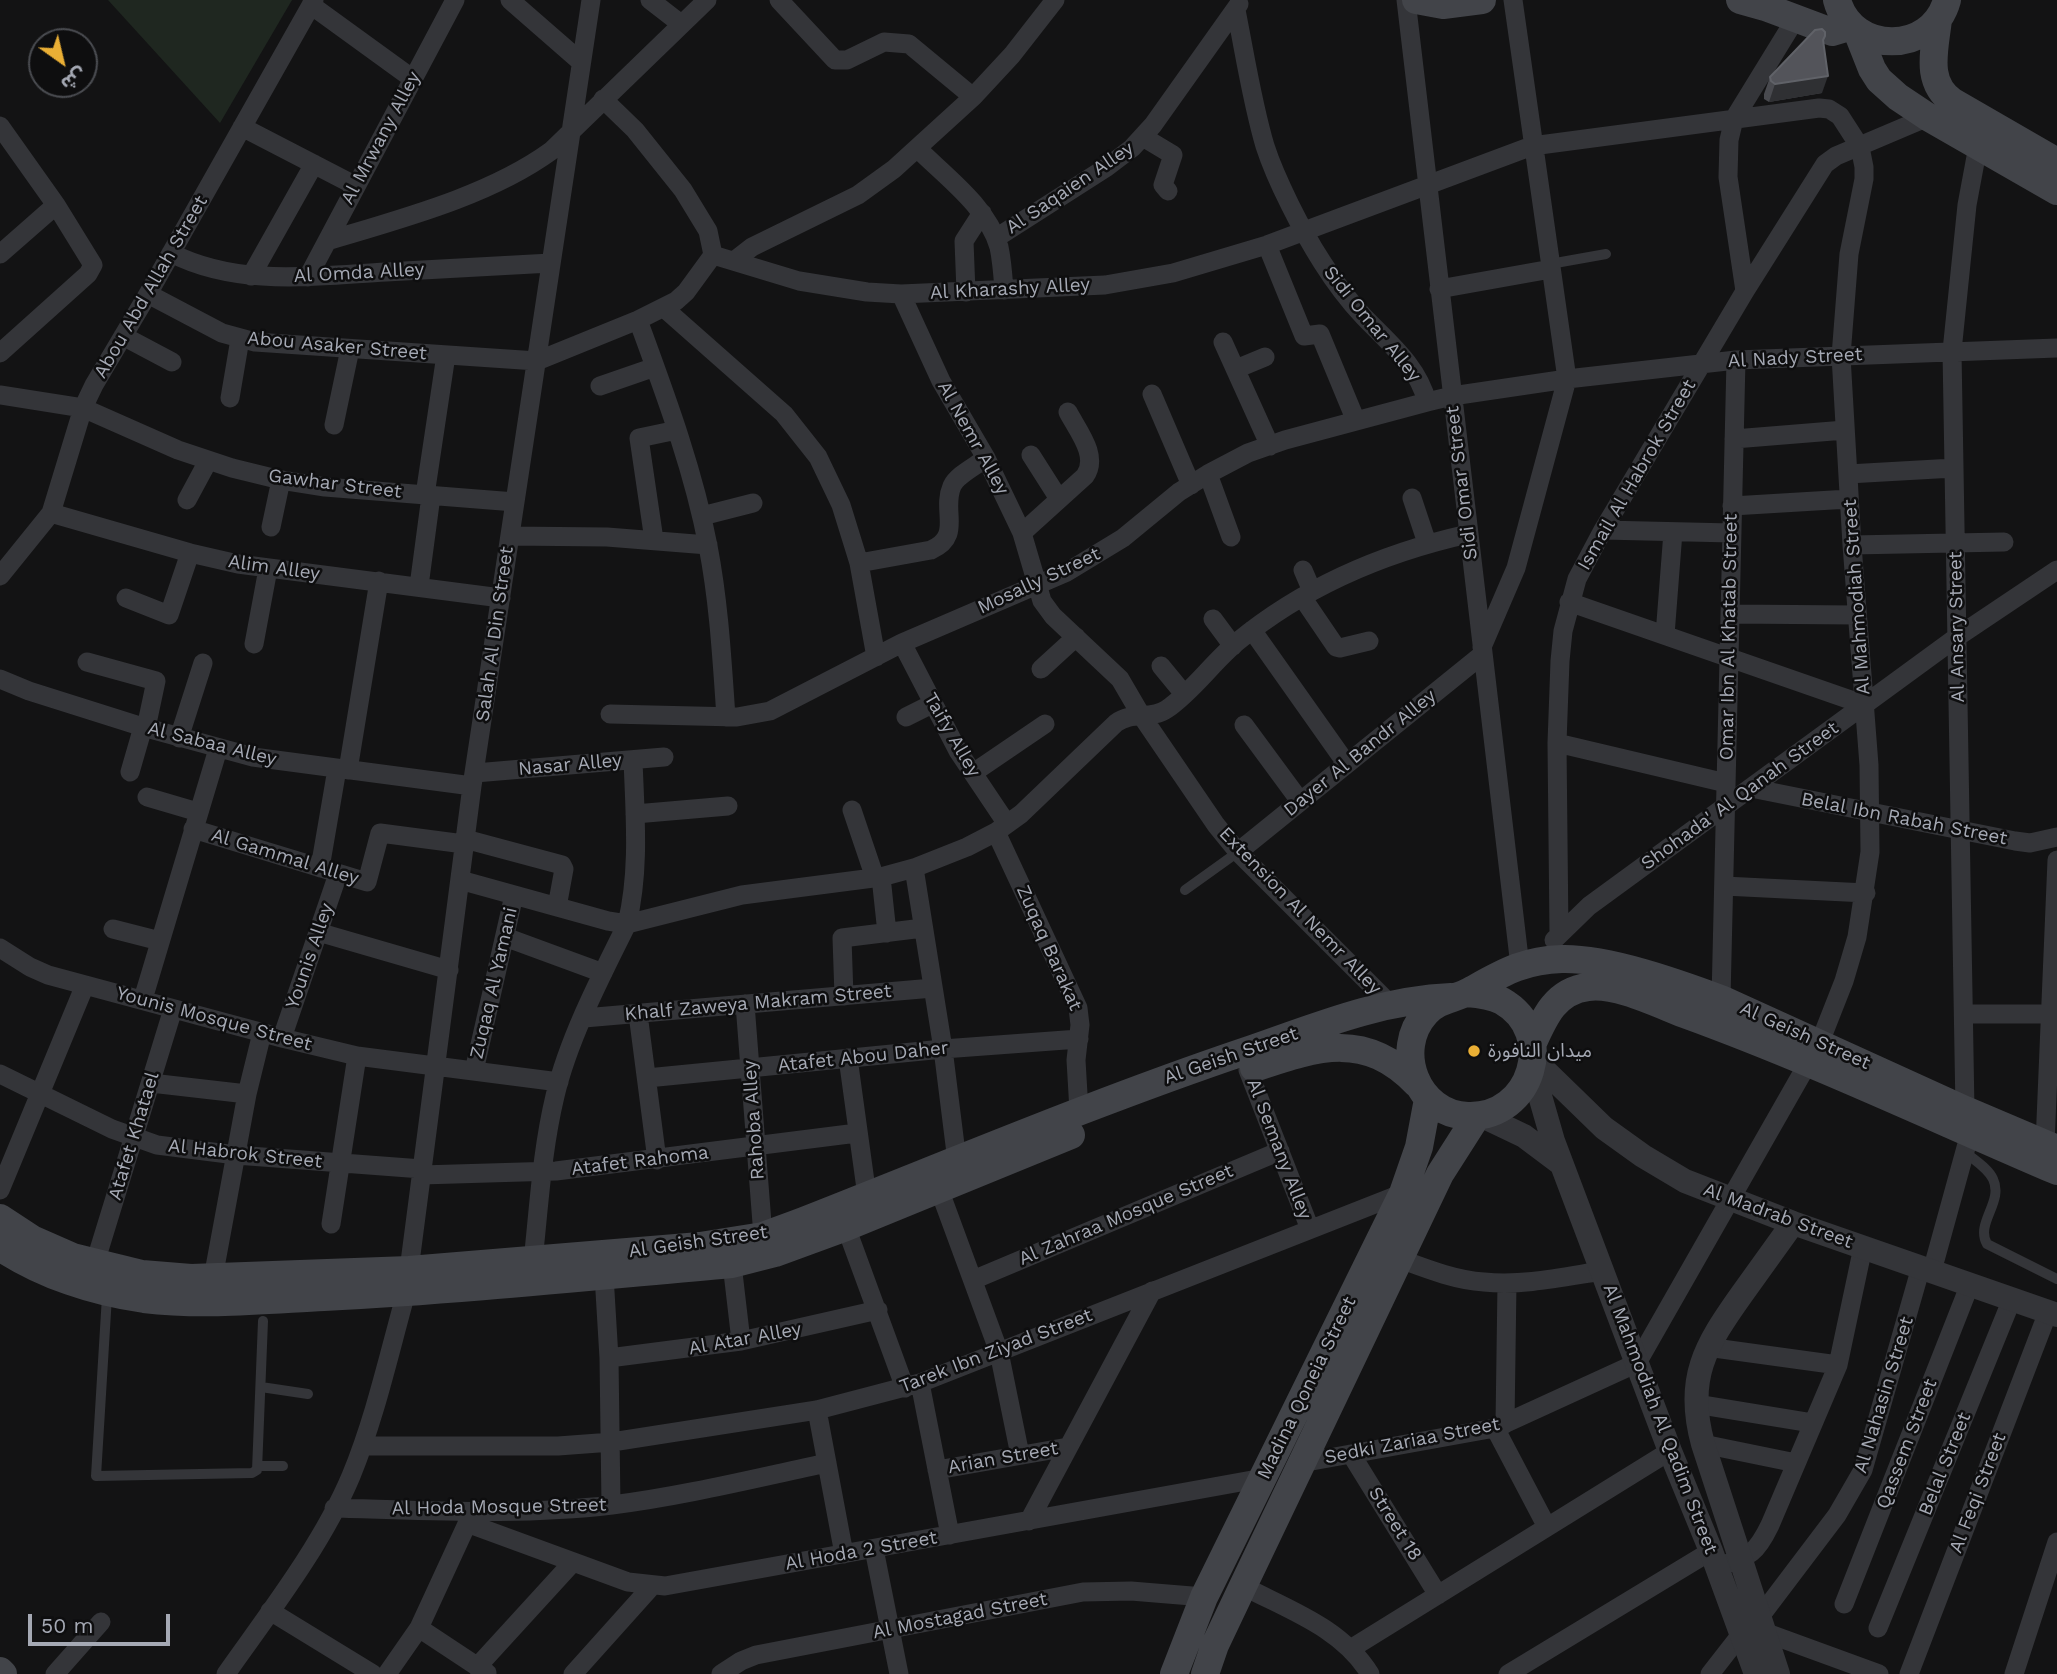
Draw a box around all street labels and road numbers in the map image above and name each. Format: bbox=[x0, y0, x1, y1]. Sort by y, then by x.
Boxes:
street label: Al Mrwany Alley bbox=[336, 68, 426, 208]
street label: Al Saqaien Alley bbox=[1002, 137, 1138, 239]
street label: Abou Abd Allah Street bbox=[89, 192, 213, 382]
street label: Al Omda Alley bbox=[293, 258, 425, 288]
street label: Sidi Omar Alley bbox=[1318, 262, 1426, 386]
street label: Al Kharashy Alley bbox=[929, 273, 1091, 305]
street label: Abou Asaker Street bbox=[246, 327, 428, 365]
street label: Al Nady Street bbox=[1727, 343, 1863, 373]
street label: Ismail Al Habrok Street bbox=[1573, 376, 1701, 574]
street label: Al Nemr Alley bbox=[932, 377, 1014, 499]
street label: Sidi Omar Street bbox=[1441, 405, 1483, 561]
street label: Gawhar Street bbox=[267, 465, 403, 503]
street label: Al Mahmodiah Street bbox=[1839, 498, 1875, 696]
street label: Omar Ibn Al Khatab Street bbox=[1715, 514, 1743, 760]
street label: Mosally Street bbox=[974, 543, 1104, 619]
street label: Salah Al Din Street bbox=[471, 545, 519, 723]
street label: Alim Alley bbox=[227, 550, 321, 586]
street label: Al Ansary Street bbox=[1944, 551, 1970, 703]
street label: Dayer Al Bandr Alley bbox=[1279, 685, 1441, 821]
street label: Taify Alley bbox=[919, 689, 985, 781]
street label: Al Sabaa Alley bbox=[145, 717, 279, 771]
street label: Shohada' Al Qanah Street bbox=[1637, 717, 1843, 875]
street label: Nasar Alley bbox=[517, 749, 623, 781]
street label: Belal Ibn Rabah Street bbox=[1799, 788, 2009, 850]
street label: Extension Al Nemr Alley bbox=[1214, 822, 1386, 1000]
street label: Al Gammal Alley bbox=[208, 824, 362, 890]
street label: Zuqaq Barakat bbox=[1011, 882, 1087, 1014]
street label: Younis Alley bbox=[281, 900, 339, 1012]
street label: Zuqaq Al Yamani bbox=[465, 905, 523, 1061]
street label: Khalf Zaweya Makram Street bbox=[624, 980, 892, 1026]
street label: Younis Mosque Street bbox=[114, 982, 314, 1056]
street label: Al Geish Street bbox=[1736, 997, 1874, 1075]
street label: Al Geish Street bbox=[1161, 1022, 1301, 1090]
street label: Atafet Abou Daher bbox=[776, 1037, 950, 1077]
street label: Rahoba Alley bbox=[738, 1059, 770, 1181]
street label: Atafet Khatael bbox=[104, 1069, 164, 1203]
street label: Al Semany Alley bbox=[1242, 1075, 1316, 1223]
street label: Al Habrok Street bbox=[167, 1135, 323, 1173]
street label: Atafet Rahoma bbox=[570, 1141, 710, 1181]
street label: Al Zahraa Mosque Street bbox=[1015, 1159, 1237, 1271]
street label: Al Madrab Street bbox=[1700, 1178, 1856, 1254]
street label: Al Geish Street bbox=[627, 1221, 769, 1263]
street label: Al Mahmodiah Al Qadim Street bbox=[1598, 1281, 1722, 1557]
street label: Madina Qoneia Street bbox=[1253, 1293, 1361, 1483]
street label: Tarek Ibn Ziyad Street bbox=[896, 1304, 1096, 1398]
street label: Al Nahasin Street bbox=[1849, 1314, 1919, 1476]
street label: Al Atar Alley bbox=[687, 1318, 803, 1360]
street label: Qassem Street bbox=[1872, 1376, 1942, 1512]
street label: Belal Street bbox=[1914, 1409, 1976, 1519]
street label: Sedki Zariaa Street bbox=[1322, 1413, 1502, 1469]
street label: Al Feqi Street bbox=[1945, 1430, 2011, 1556]
street label: Arian Street bbox=[946, 1437, 1060, 1479]
street label: Street 18 bbox=[1363, 1483, 1427, 1565]
street label: Al Hoda Mosque Street bbox=[391, 1494, 607, 1520]
street label: Al Hoda 2 Street bbox=[783, 1526, 939, 1576]
street label: Al Mostagad Street bbox=[871, 1588, 1049, 1644]

